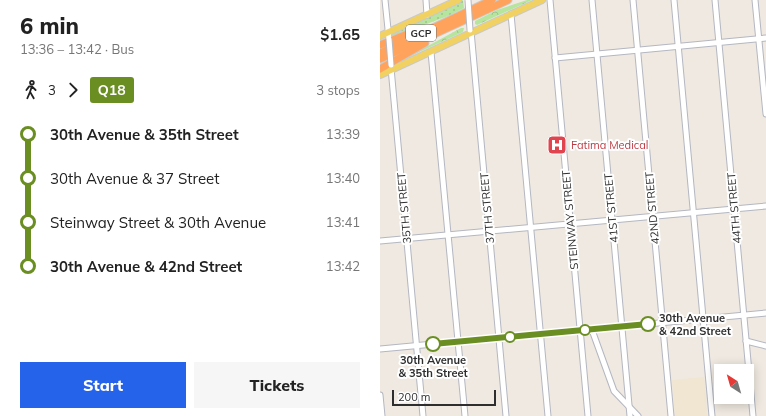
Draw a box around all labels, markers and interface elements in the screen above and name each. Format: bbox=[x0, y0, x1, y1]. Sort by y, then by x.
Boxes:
text: 6 min bbox=[20, 12, 79, 40]
text: $1.65 bbox=[320, 25, 360, 44]
road number: GCP bbox=[406, 25, 436, 41]
text: 13:36 – 13:42 · Bus bbox=[20, 41, 134, 57]
icon: walk bbox=[20, 79, 42, 101]
icon: forward bbox=[62, 79, 84, 101]
text: Q18 bbox=[98, 81, 126, 99]
text: 3 bbox=[48, 82, 56, 98]
text: 3 stops bbox=[316, 82, 360, 98]
text: 30th Avenue & 35th Street bbox=[50, 125, 239, 144]
text: 13:39 bbox=[326, 126, 360, 142]
hospital icon: Fatima Medical bbox=[546, 134, 568, 156]
place label: Fatima Medical bbox=[571, 138, 648, 152]
text: 30th Avenue & 37 Street bbox=[50, 169, 220, 188]
street label: STEINWAY STREET bbox=[559, 169, 581, 270]
text: 13:40 bbox=[326, 170, 360, 186]
street label: 35TH STREET bbox=[394, 171, 414, 244]
street label: 37TH STREET bbox=[477, 171, 497, 244]
street label: 42ND STREET bbox=[642, 171, 662, 245]
street label: 44TH STREET bbox=[724, 171, 744, 244]
street label: 41ST STREET bbox=[601, 172, 621, 243]
text: Steinway Street & 30th Avenue bbox=[50, 213, 266, 232]
text: 13:41 bbox=[326, 214, 360, 230]
text: 30th Avenue & 42nd Street bbox=[50, 257, 242, 276]
text: 13:42 bbox=[326, 258, 360, 274]
place label: 30th Avenue & 42nd Street bbox=[659, 311, 731, 338]
marker: 30th Avenue & 42nd Street bbox=[640, 316, 656, 332]
unlabelled marker bbox=[579, 324, 591, 336]
unlabelled marker bbox=[504, 331, 516, 343]
marker: 30th Avenue & 35th Street bbox=[425, 336, 441, 352]
place label: 30th Avenue & 35th Street bbox=[398, 353, 468, 380]
button: Start bbox=[20, 362, 186, 408]
button: Tickets bbox=[194, 362, 360, 408]
north arrow bbox=[714, 364, 754, 404]
map controls bbox=[714, 364, 754, 404]
scale bar bbox=[392, 388, 496, 407]
text: 200 m bbox=[398, 390, 430, 404]

